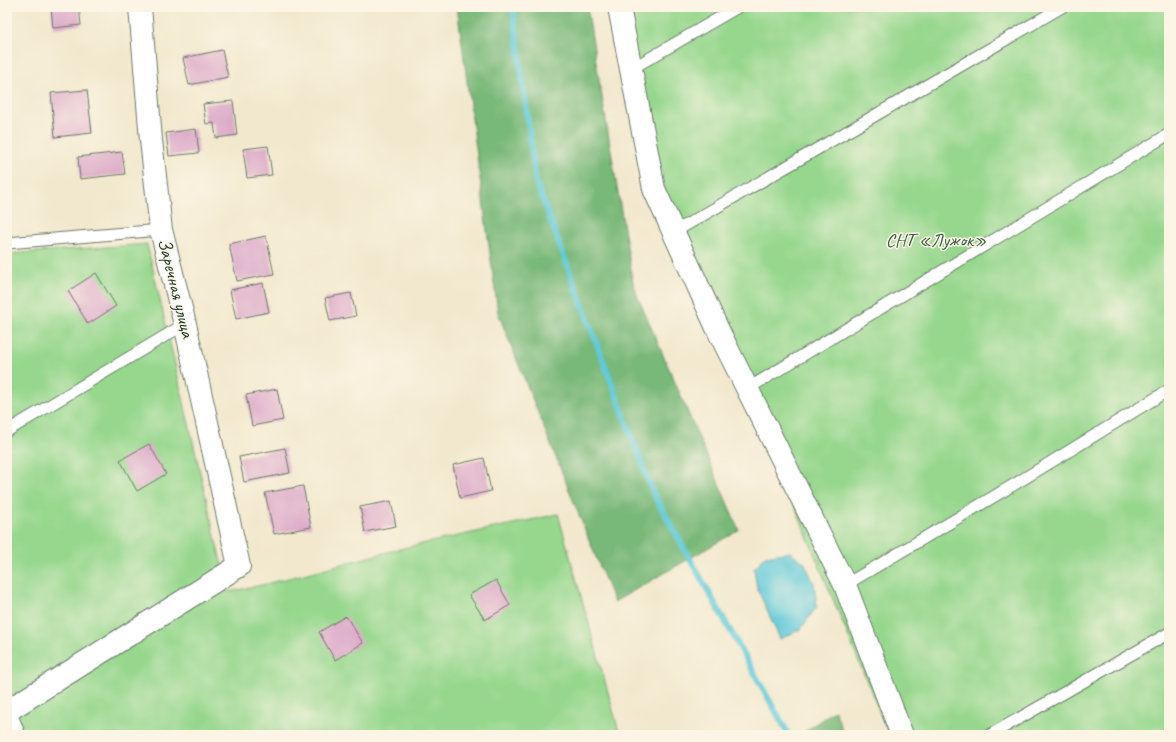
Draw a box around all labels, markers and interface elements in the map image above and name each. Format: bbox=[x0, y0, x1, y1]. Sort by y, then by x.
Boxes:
park label: СНТ «Лужок» bbox=[886, 228, 986, 252]
street label: Заречная улица bbox=[152, 236, 200, 342]

